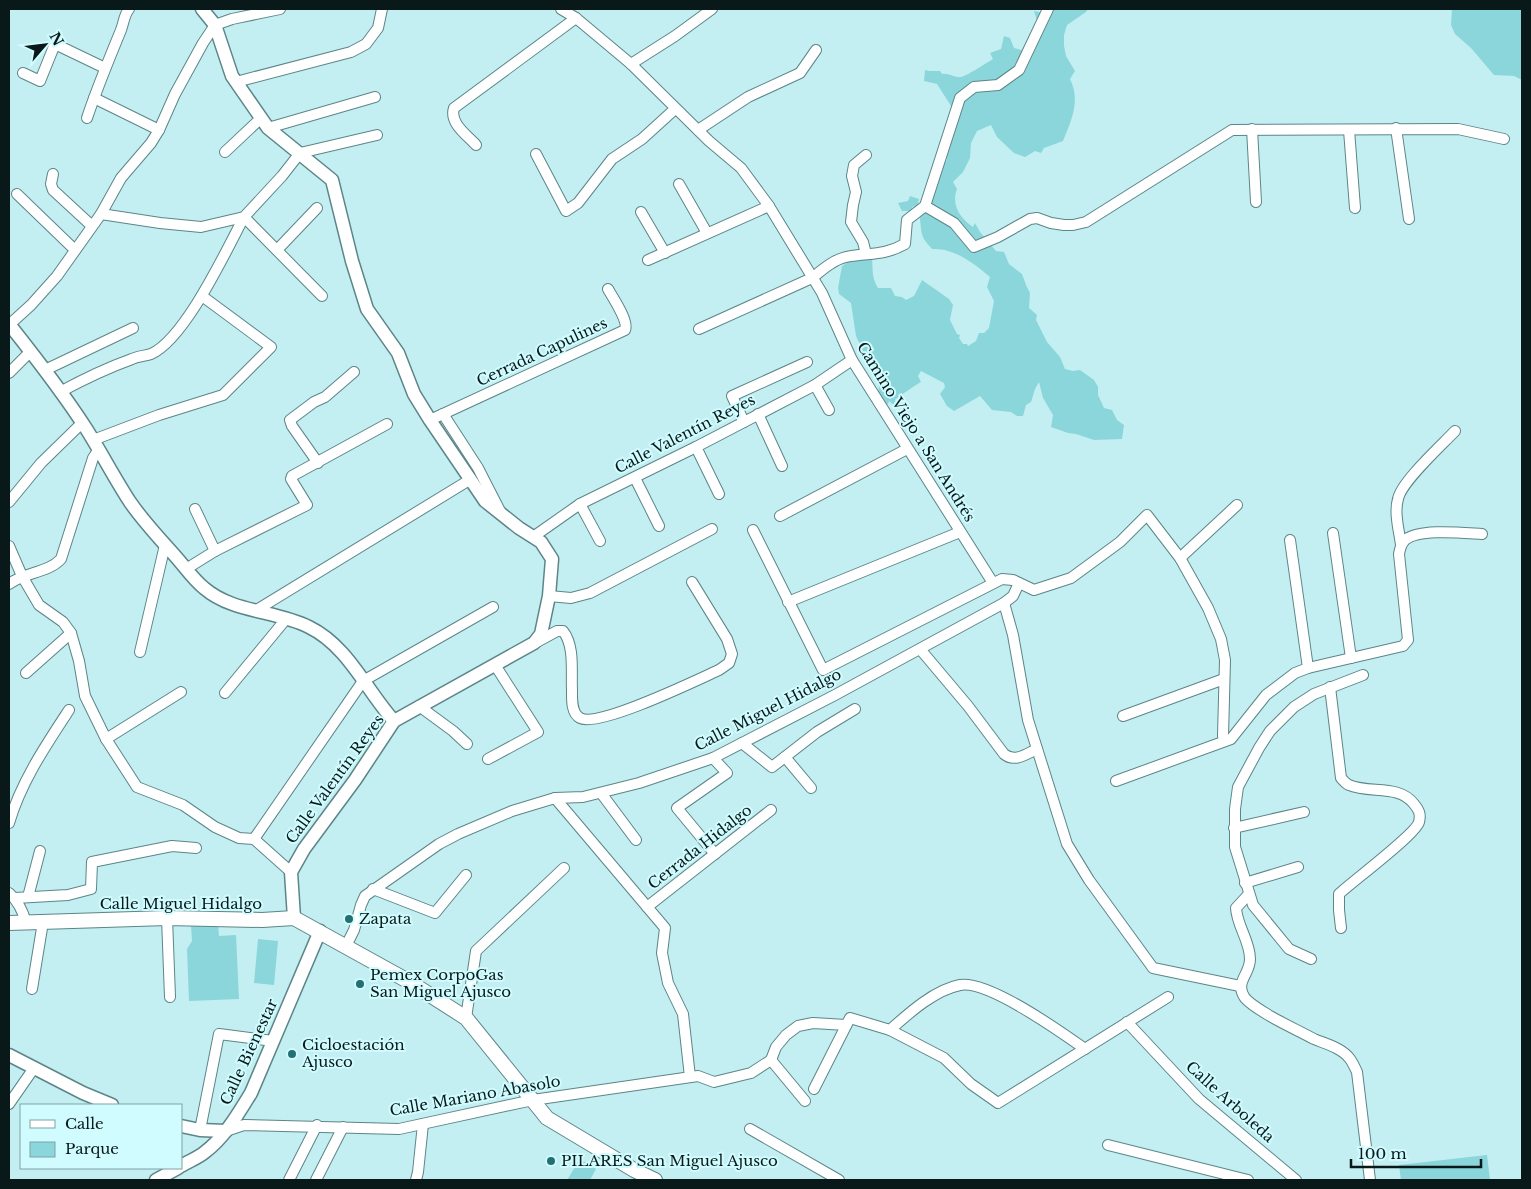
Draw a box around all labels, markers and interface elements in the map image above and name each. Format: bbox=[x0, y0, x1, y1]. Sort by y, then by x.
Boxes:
north arrow bbox=[20, 20, 70, 70]
text: N bbox=[45, 29, 68, 49]
street label: Cerrada Capulines bbox=[473, 313, 610, 390]
street label: Camino Viejo a San Andrés bbox=[853, 338, 980, 525]
street label: Calle Valentín Reyes bbox=[611, 390, 758, 477]
street label: Calle Miguel Hidalgo bbox=[691, 664, 845, 755]
street label: Calle Valentín Reyes bbox=[281, 710, 388, 847]
street label: Cerrada Hidalgo bbox=[644, 800, 756, 893]
street label: Calle Miguel Hidalgo bbox=[100, 894, 262, 913]
place label: Zapata bbox=[359, 909, 412, 928]
marker: Zapata bbox=[343, 913, 355, 925]
place label: Pemex CorpoGas San Miguel Ajusco bbox=[370, 965, 511, 1001]
marker: Pemex CorpoGas San Miguel Ajusco bbox=[354, 978, 366, 990]
street label: Calle Bienestar bbox=[216, 995, 282, 1108]
place label: Cicloestación Ajusco bbox=[301, 1035, 405, 1071]
marker: Cicloestación Ajusco bbox=[286, 1048, 298, 1060]
street label: Calle Arboleda bbox=[1182, 1057, 1279, 1147]
street label: Calle Mariano Abasolo bbox=[388, 1071, 562, 1120]
legend bbox=[20, 1104, 182, 1169]
text: Calle bbox=[65, 1114, 104, 1133]
scale bar bbox=[1351, 1136, 1481, 1168]
text: Parque bbox=[65, 1139, 119, 1158]
text: 100 m bbox=[1358, 1144, 1407, 1163]
place label: PILARES San Miguel Ajusco bbox=[561, 1151, 778, 1170]
marker: PILARES San Miguel Ajusco bbox=[545, 1155, 557, 1167]

